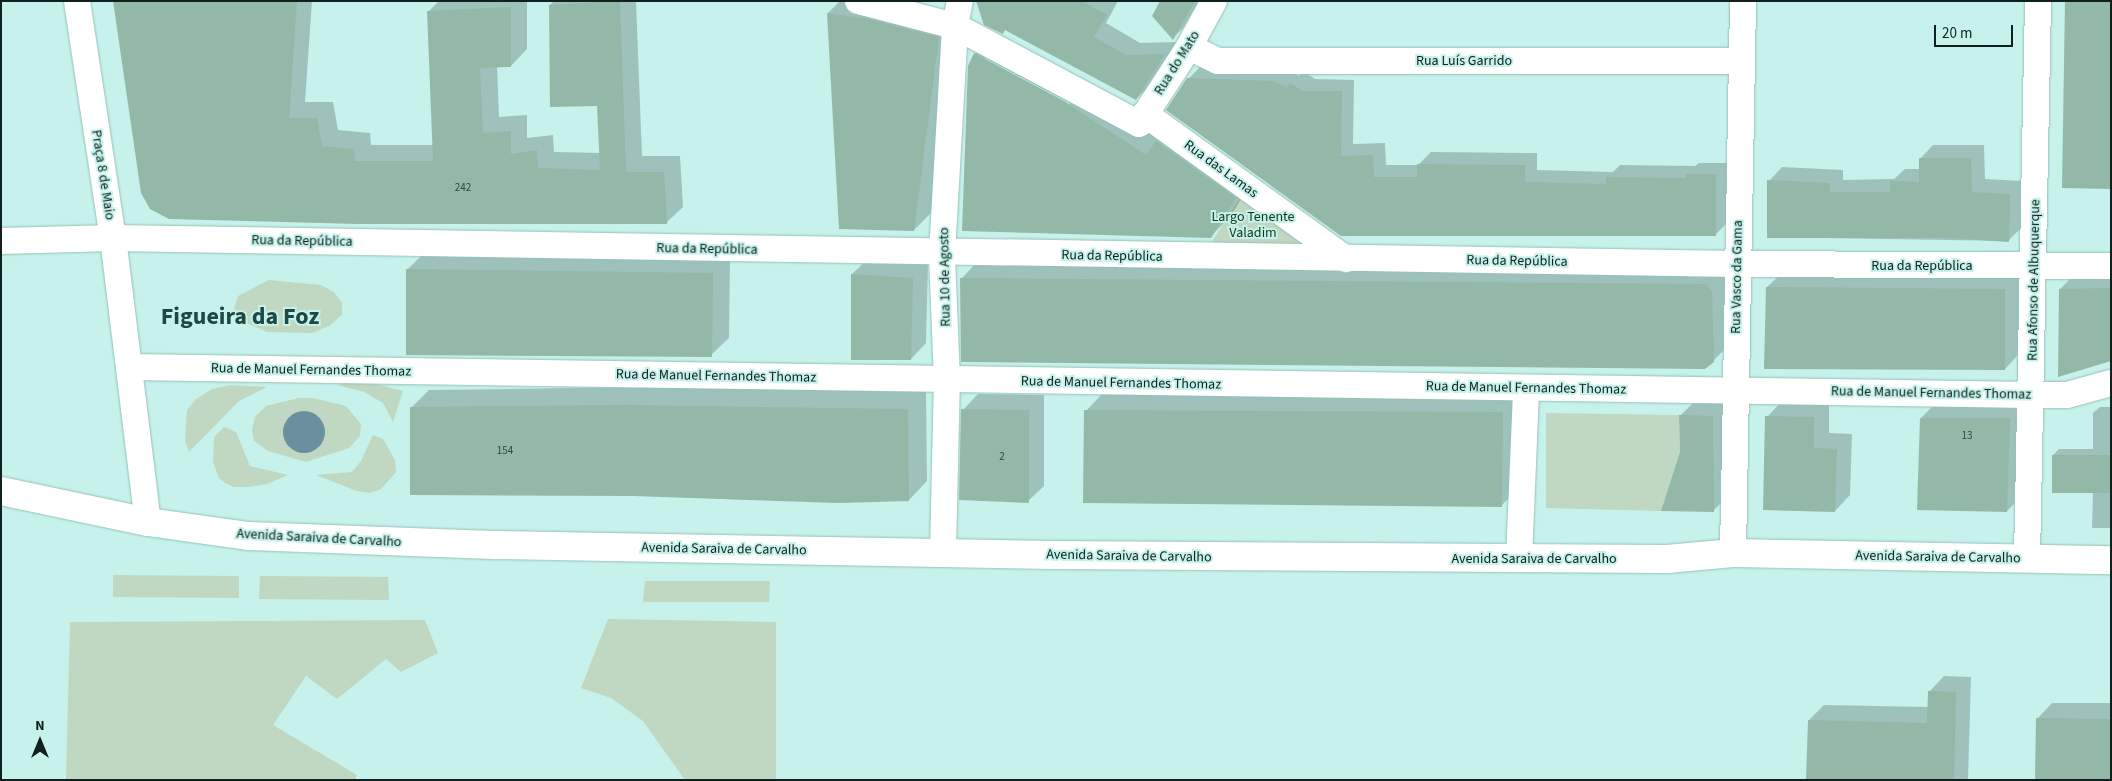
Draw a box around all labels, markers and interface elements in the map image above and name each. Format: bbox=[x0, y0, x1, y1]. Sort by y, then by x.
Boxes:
scale bar bbox=[1937, 15, 2016, 47]
text: 20 m bbox=[1942, 23, 1972, 44]
street label: Rua do Mato bbox=[1151, 28, 1203, 98]
street label: Rua Luís Garrido bbox=[1416, 53, 1512, 69]
street label: Praça 8 de Maio bbox=[88, 129, 118, 221]
street label: Rua das Lamas bbox=[1181, 137, 1261, 201]
house number: 242 bbox=[455, 181, 471, 195]
street label: Rua Afonso de Albuquerque bbox=[2024, 199, 2044, 361]
park label: Largo Tenente Valadim bbox=[1211, 209, 1295, 242]
street label: Rua Vasco da Gama bbox=[1728, 220, 1746, 334]
street label: Rua 10 de Agosto bbox=[936, 227, 954, 327]
street label: Rua da República bbox=[251, 232, 353, 250]
street label: Rua da República bbox=[656, 240, 758, 258]
street label: Rua da República bbox=[1061, 247, 1163, 265]
street label: Rua da República bbox=[1466, 252, 1568, 270]
street label: Rua da República bbox=[1871, 258, 1973, 274]
district label: Figueira da Foz bbox=[161, 303, 319, 331]
street label: Rua de Manuel Fernandes Thomaz bbox=[211, 360, 411, 380]
street label: Rua de Manuel Fernandes Thomaz bbox=[616, 366, 816, 386]
street label: Rua de Manuel Fernandes Thomaz bbox=[1021, 373, 1221, 393]
street label: Rua de Manuel Fernandes Thomaz bbox=[1426, 378, 1626, 398]
street label: Rua de Manuel Fernandes Thomaz bbox=[1831, 383, 2031, 403]
house number: 13 bbox=[1962, 429, 1972, 443]
house number: 154 bbox=[497, 444, 513, 458]
house number: 2 bbox=[999, 450, 1005, 464]
street label: Avenida Saraiva de Carvalho bbox=[236, 525, 402, 551]
street label: Avenida Saraiva de Carvalho bbox=[641, 539, 807, 559]
street label: Avenida Saraiva de Carvalho bbox=[1046, 546, 1212, 566]
street label: Avenida Saraiva de Carvalho bbox=[1855, 547, 2021, 567]
street label: Avenida Saraiva de Carvalho bbox=[1451, 551, 1617, 567]
north arrow bbox=[15, 716, 65, 766]
text: N bbox=[35, 716, 45, 736]

